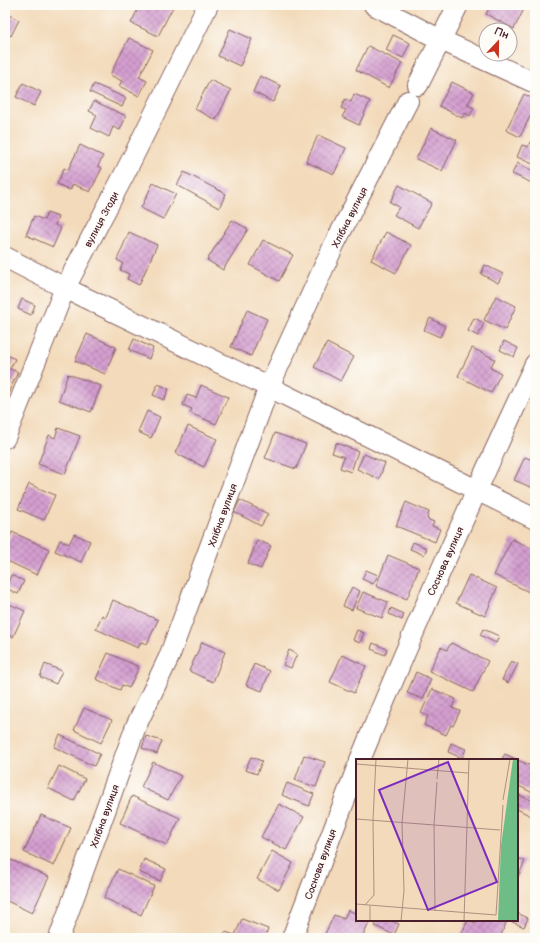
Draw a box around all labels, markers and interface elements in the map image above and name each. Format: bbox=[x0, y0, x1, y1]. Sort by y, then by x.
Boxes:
north arrow bbox=[478, 22, 518, 62]
text: Пн bbox=[492, 24, 511, 42]
street label: Хлібна вулиця bbox=[329, 185, 371, 250]
street label: вулиця Згоди bbox=[82, 190, 122, 249]
street label: Хлібна вулиця bbox=[206, 482, 240, 549]
street label: Соснова вулиця bbox=[425, 525, 467, 598]
inset map bbox=[356, 759, 518, 921]
street label: Хлібна вулиця bbox=[88, 783, 122, 850]
street label: Соснова вулиця bbox=[303, 827, 339, 901]

